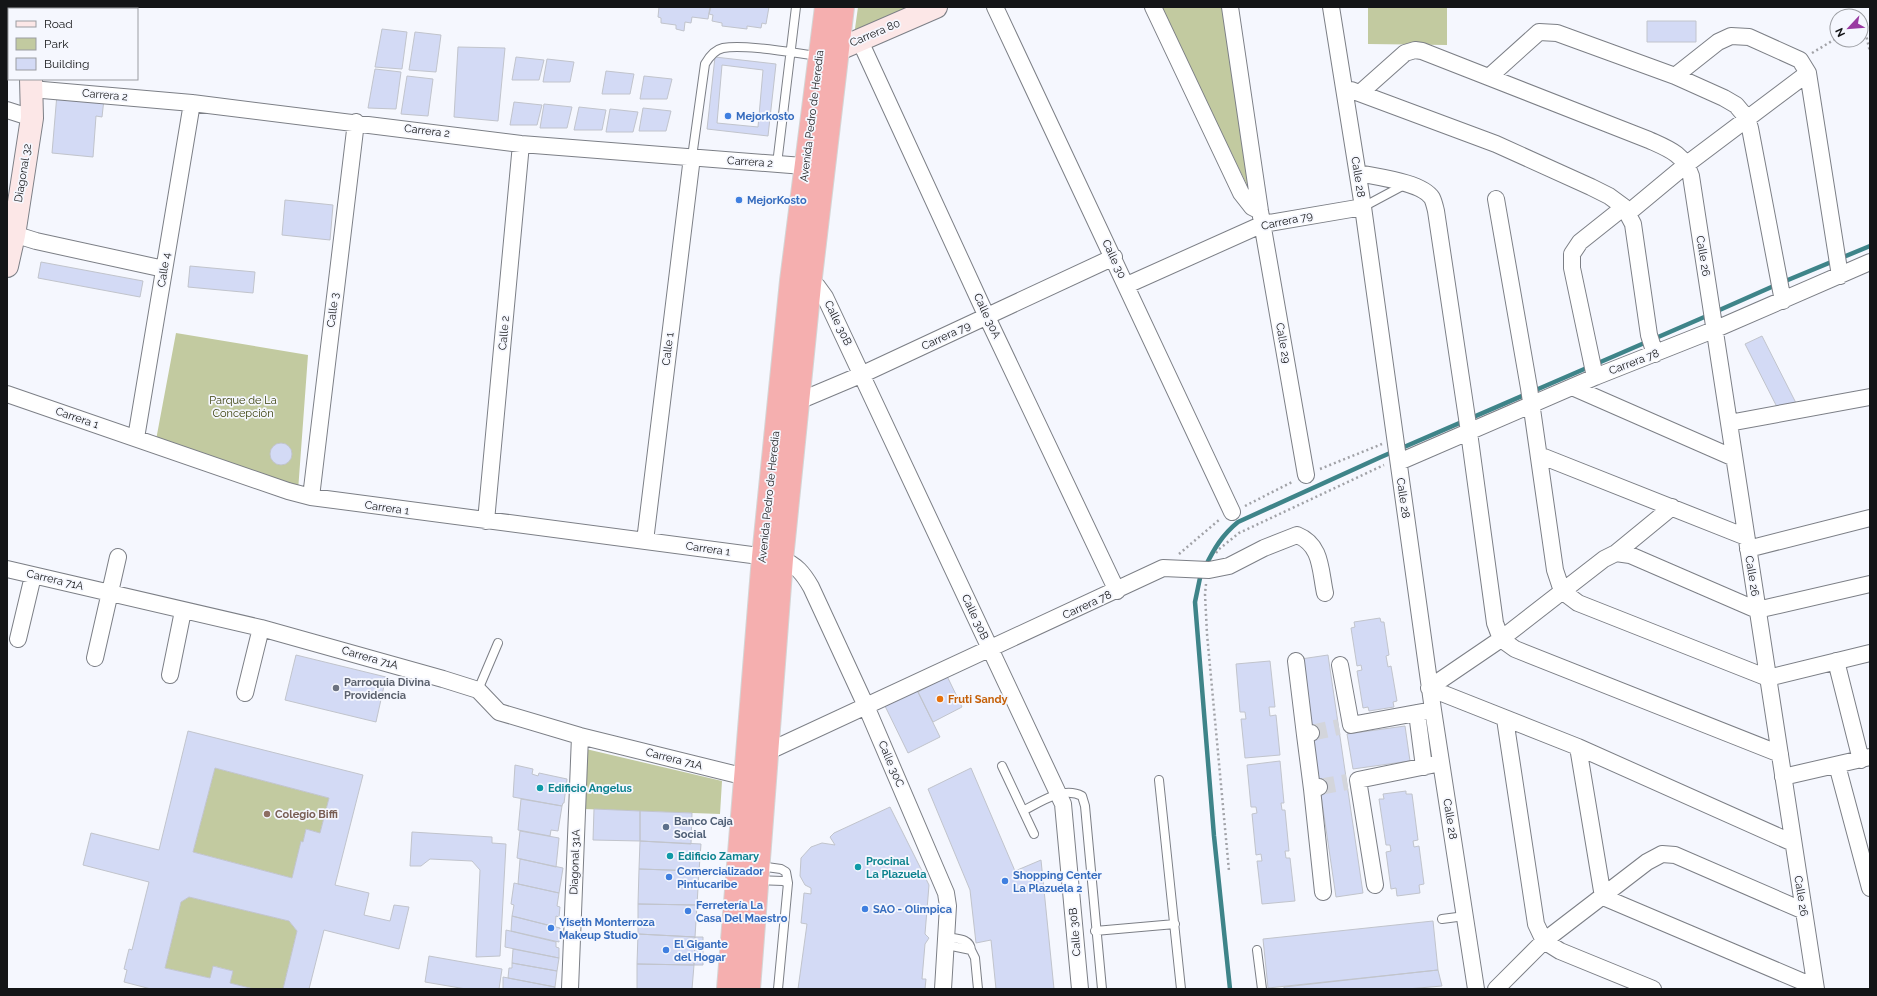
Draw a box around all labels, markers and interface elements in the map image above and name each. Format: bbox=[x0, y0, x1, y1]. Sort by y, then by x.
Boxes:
legend bbox=[8, 8, 138, 80]
north arrow bbox=[1829, 8, 1869, 48]
street label: Carrera 80 bbox=[848, 16, 902, 49]
text: Road bbox=[44, 17, 73, 31]
text: N bbox=[1833, 26, 1848, 39]
text: Park bbox=[44, 37, 69, 51]
street label: Avenida Pedro de Heredia bbox=[797, 49, 827, 183]
text: Building bbox=[44, 57, 90, 71]
street label: Carrera 2 bbox=[82, 87, 129, 103]
place label: Mejorkosto bbox=[736, 110, 795, 123]
marker: Mejorkosto bbox=[723, 111, 733, 121]
street label: Carrera 2 bbox=[403, 122, 451, 140]
street label: Diagonal 32 bbox=[12, 143, 34, 203]
street label: Carrera 2 bbox=[727, 154, 774, 170]
street label: Calle 28 bbox=[1348, 156, 1368, 198]
place label: MejorKosto bbox=[747, 194, 807, 207]
marker: MejorKosto bbox=[734, 195, 744, 205]
street label: Carrera 79 bbox=[1260, 209, 1314, 233]
street label: Calle 26 bbox=[1693, 235, 1713, 278]
street label: Calle 30 bbox=[1099, 237, 1129, 281]
street label: Calle 4 bbox=[155, 252, 173, 288]
street label: Calle 30A bbox=[971, 291, 1003, 341]
street label: Calle 3 bbox=[324, 292, 342, 328]
street label: Calle 30B bbox=[821, 298, 855, 348]
street label: Calle 2 bbox=[496, 315, 512, 351]
street label: Carrera 79 bbox=[919, 319, 973, 353]
street label: Calle 29 bbox=[1273, 322, 1293, 364]
street label: Calle 1 bbox=[660, 331, 677, 366]
street label: Carrera 78 bbox=[1607, 347, 1661, 377]
park label: Parque de La Concepción bbox=[209, 394, 277, 420]
street label: Carrera 1 bbox=[54, 405, 101, 432]
street label: Avenida Pedro de Heredia bbox=[756, 430, 782, 564]
street label: Calle 28 bbox=[1394, 477, 1412, 519]
street label: Carrera 1 bbox=[364, 498, 410, 518]
street label: Carrera 1 bbox=[685, 539, 731, 559]
street label: Calle 26 bbox=[1742, 555, 1762, 598]
street label: Carrera 71A bbox=[25, 567, 85, 593]
street label: Carrera 78 bbox=[1060, 588, 1114, 622]
street label: Calle 30B bbox=[959, 592, 991, 642]
street label: Carrera 71A bbox=[340, 644, 400, 672]
place label: Parroquia Divina Providencia bbox=[344, 676, 430, 702]
marker: Parroquia Divina Providencia bbox=[331, 683, 341, 693]
place label: Fruti Sandy bbox=[948, 693, 1008, 706]
marker: Fruti Sandy bbox=[935, 694, 945, 704]
street label: Calle 30C bbox=[875, 739, 907, 789]
street label: Carrera 71A bbox=[644, 746, 704, 772]
place label: Edificio Angelus bbox=[548, 782, 633, 795]
marker: Edificio Angelus bbox=[535, 783, 545, 793]
street label: Calle 28 bbox=[1440, 798, 1460, 840]
place label: Colegio Biffi bbox=[275, 808, 338, 821]
marker: Colegio Biffi bbox=[262, 809, 272, 819]
place label: Banco Caja Social bbox=[674, 815, 733, 841]
marker: Banco Caja Social bbox=[661, 822, 671, 832]
street label: Diagonal 31A bbox=[567, 828, 583, 895]
place label: Edificio Zamary bbox=[678, 850, 759, 863]
marker: Edificio Zamary bbox=[665, 851, 675, 861]
place label: Procinal La Plazuela bbox=[866, 855, 927, 881]
marker: Procinal La Plazuela bbox=[853, 862, 863, 872]
place label: Comercializador Pintucaribe bbox=[677, 865, 764, 891]
place label: Shopping Center La Plazuela 2 bbox=[1013, 869, 1103, 895]
marker: Comercializador Pintucaribe bbox=[664, 872, 674, 882]
street label: Calle 26 bbox=[1791, 875, 1811, 918]
marker: Shopping Center La Plazuela 2 bbox=[1000, 876, 1010, 886]
place label: Ferretería La Casa Del Maestro bbox=[696, 899, 788, 925]
place label: SAO - Olimpica bbox=[873, 903, 952, 916]
marker: SAO - Olimpica bbox=[860, 904, 870, 914]
marker: Ferretería La Casa Del Maestro bbox=[683, 906, 693, 916]
street label: Calle 30B bbox=[1066, 907, 1084, 957]
place label: Yiseth Monterroza Makeup Studio bbox=[559, 916, 655, 942]
marker: Yiseth Monterroza Makeup Studio bbox=[546, 923, 556, 933]
place label: El Gigante del Hogar bbox=[674, 938, 728, 964]
marker: El Gigante del Hogar bbox=[661, 945, 671, 955]

